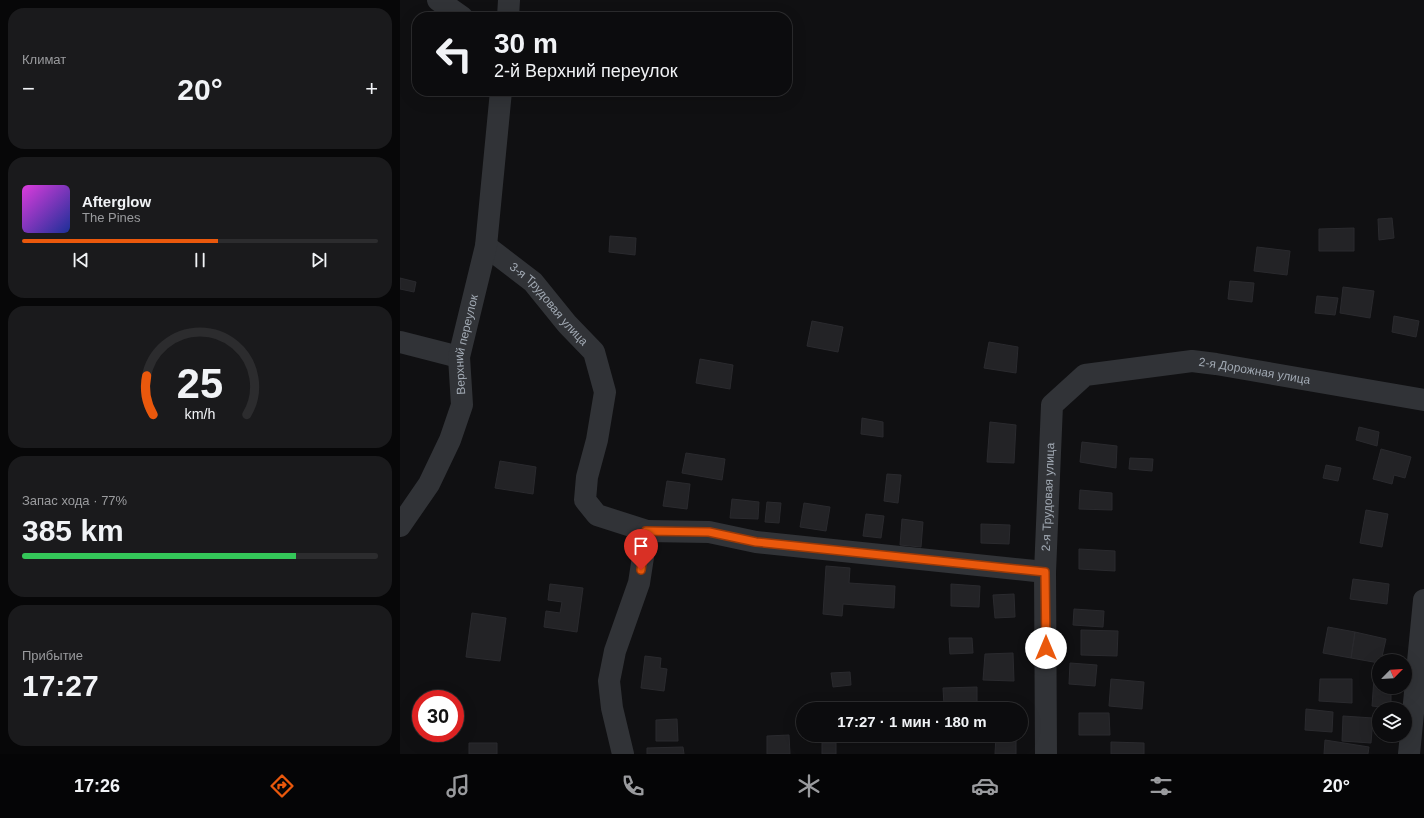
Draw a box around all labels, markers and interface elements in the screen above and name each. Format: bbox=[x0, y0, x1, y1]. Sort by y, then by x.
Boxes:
icon: left bbox=[428, 28, 480, 80]
text: 30 m bbox=[494, 28, 558, 59]
text: Климат bbox=[22, 52, 66, 67]
text: 2-й Верхний переулок bbox=[494, 61, 678, 81]
text: 20° bbox=[177, 73, 223, 106]
text: − bbox=[22, 76, 35, 101]
text: + bbox=[365, 76, 378, 101]
text: Afterglow bbox=[82, 193, 151, 210]
text: The Pines bbox=[82, 210, 141, 225]
icon: previous bbox=[70, 249, 92, 271]
icon: pause bbox=[189, 249, 211, 271]
icon: next bbox=[308, 249, 330, 271]
street label: 3-я Трудовая улица bbox=[507, 260, 591, 349]
street label: Верхний переулок bbox=[452, 292, 481, 395]
street label: 2-я Дорожная улица bbox=[1198, 355, 1312, 387]
text: 25 bbox=[177, 360, 223, 407]
text: km/h bbox=[185, 406, 216, 422]
street label: 2-я Трудовая улица bbox=[1039, 442, 1057, 552]
text: Запас хода · 77% bbox=[22, 493, 127, 508]
text: 385 km bbox=[22, 514, 124, 547]
pin bbox=[624, 529, 658, 570]
icon: arrive bbox=[630, 535, 652, 557]
position arrow bbox=[1025, 627, 1067, 669]
text: Прибытие bbox=[22, 648, 83, 663]
north arrow bbox=[1372, 654, 1412, 694]
map controls bbox=[1372, 654, 1412, 742]
text: 17:27 bbox=[22, 669, 99, 702]
speed limit sign: 30 bbox=[412, 690, 464, 742]
button: layers bbox=[1372, 702, 1412, 742]
text: 17:27 · 1 мин · 180 m bbox=[837, 713, 987, 730]
icon: directions bbox=[268, 772, 296, 800]
icon: music bbox=[444, 772, 472, 800]
icon: phone bbox=[619, 772, 647, 800]
icon: climate bbox=[795, 772, 823, 800]
icon: car bbox=[971, 772, 999, 800]
icon: filters bbox=[1147, 772, 1175, 800]
text: 17:26 bbox=[74, 776, 120, 796]
text: 20° bbox=[1323, 776, 1350, 796]

